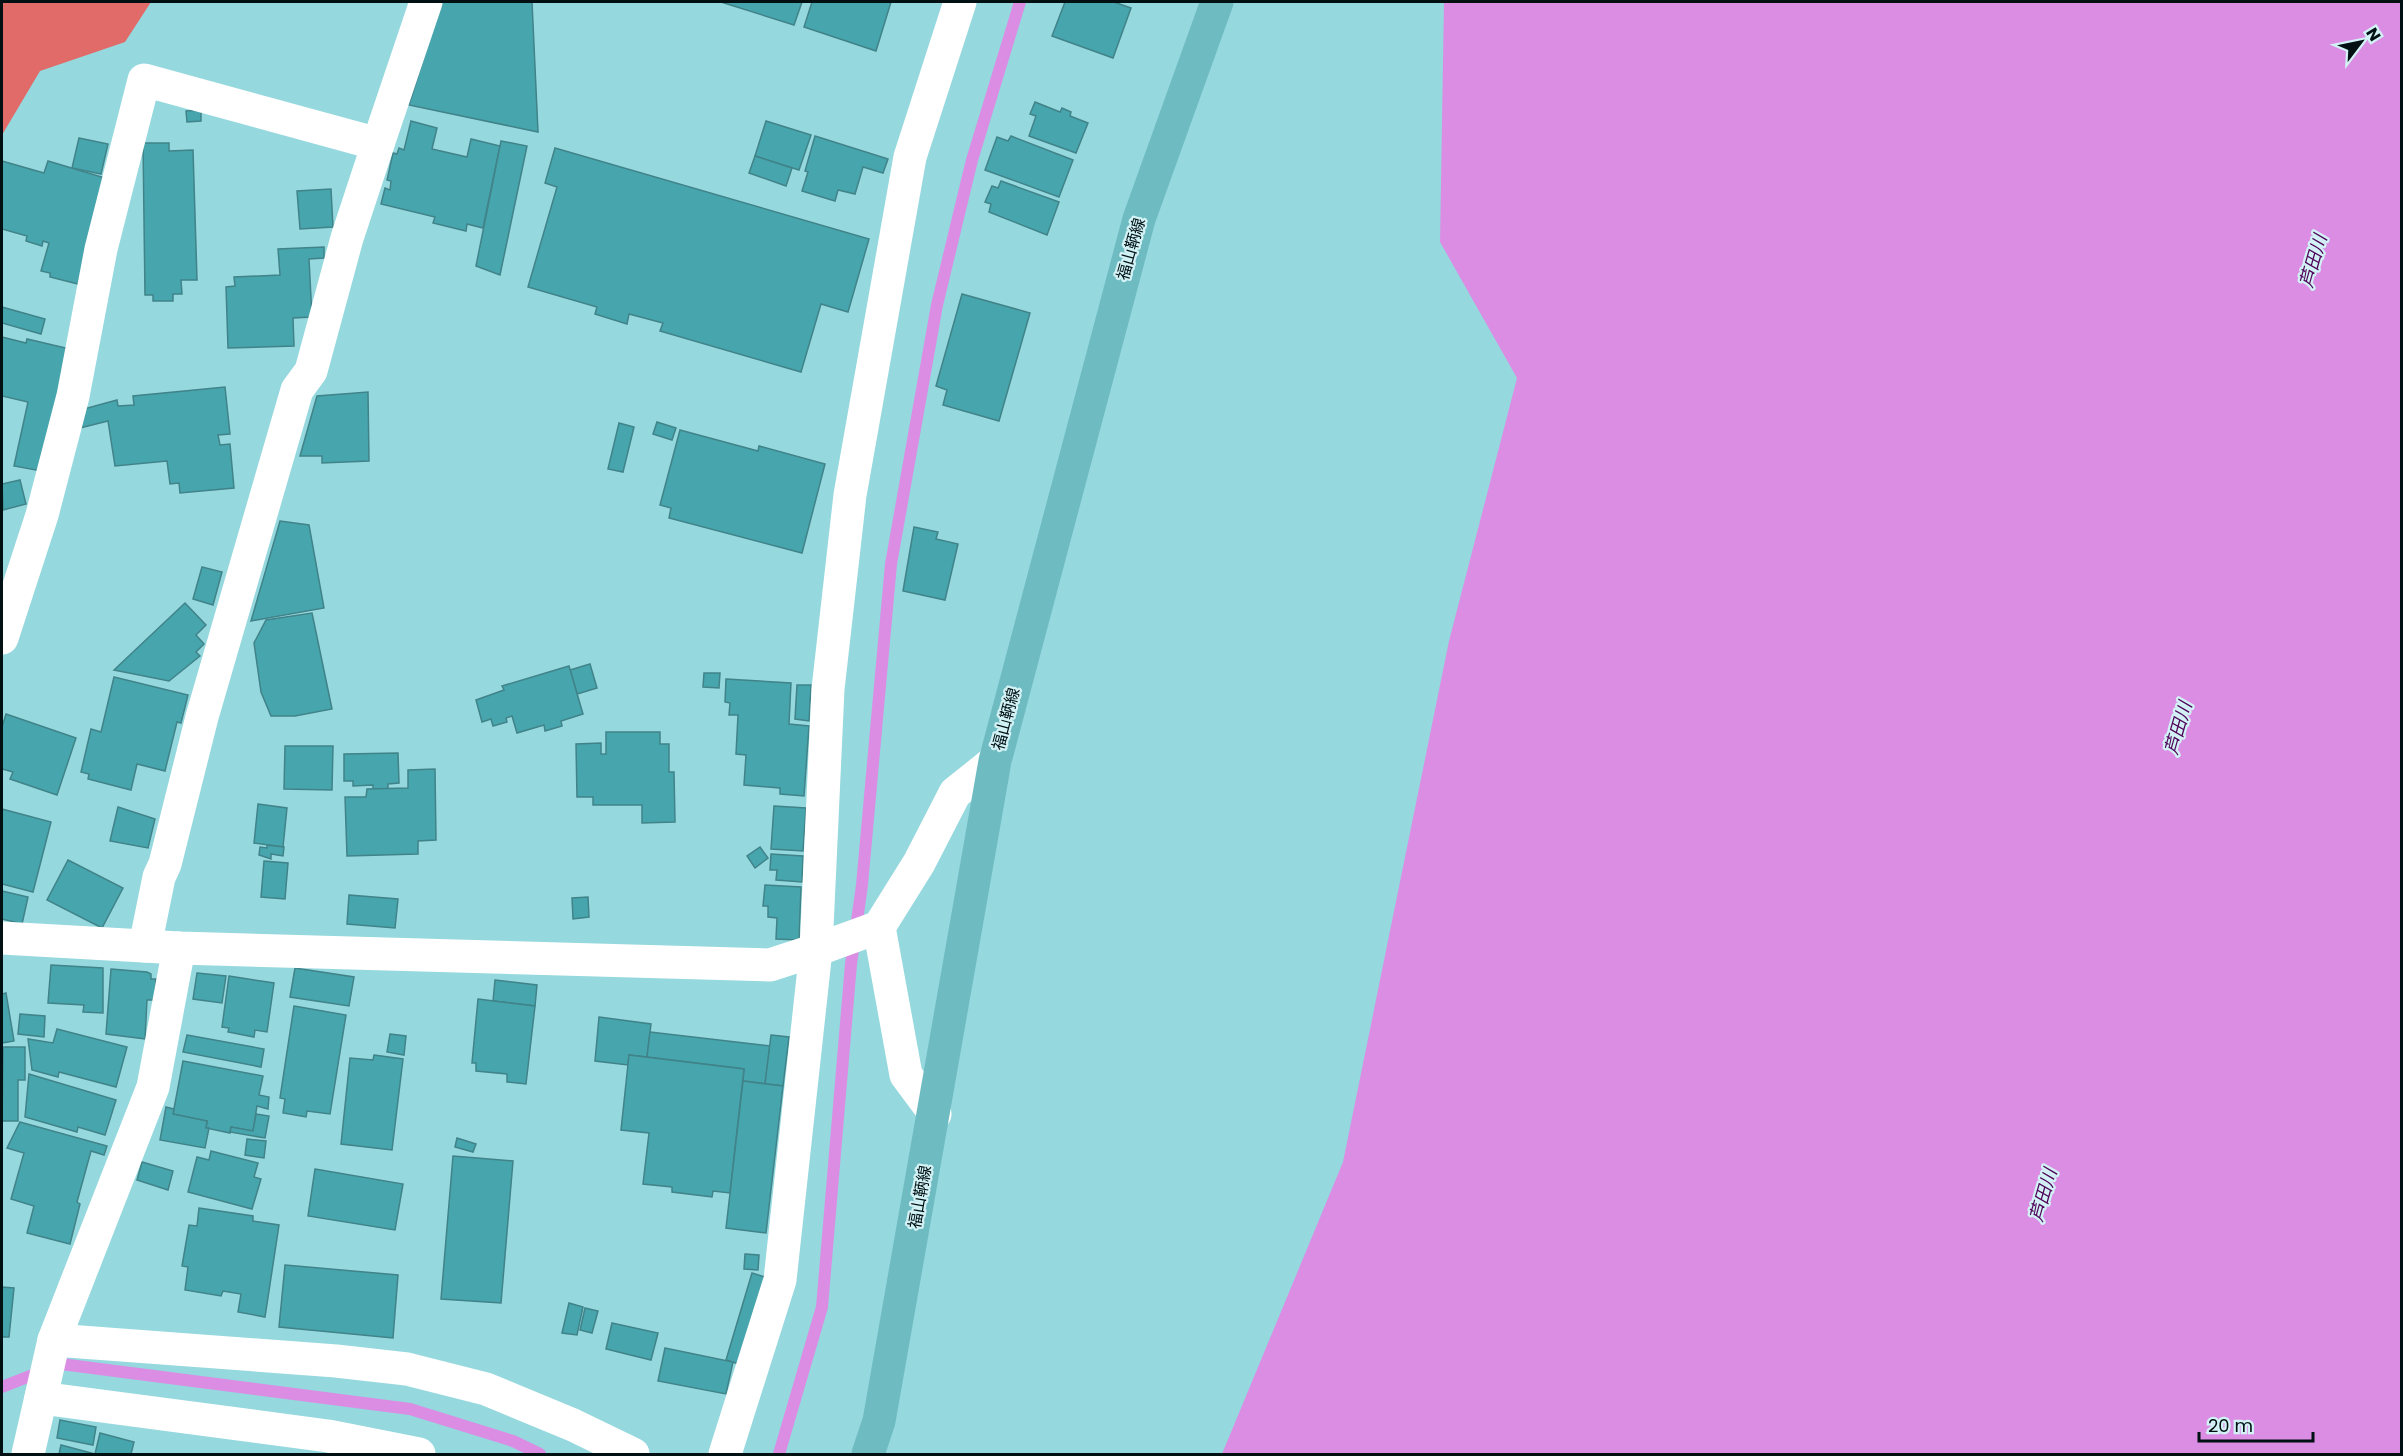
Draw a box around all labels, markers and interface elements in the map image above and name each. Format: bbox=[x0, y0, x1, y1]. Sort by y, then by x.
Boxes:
north arrow bbox=[2331, 12, 2391, 72]
text: N bbox=[2360, 23, 2386, 46]
street label: 福山鞆線 bbox=[1111, 215, 1151, 283]
water label: 芦田川 bbox=[2294, 230, 2333, 290]
street label: 福山鞆線 bbox=[987, 685, 1025, 753]
water label: 芦田川 bbox=[2159, 697, 2198, 757]
street label: 福山鞆線 bbox=[903, 1163, 937, 1231]
water label: 芦田川 bbox=[2024, 1164, 2063, 1224]
scale bar bbox=[2199, 1405, 2313, 1443]
text: 20 m bbox=[2208, 1413, 2253, 1438]

